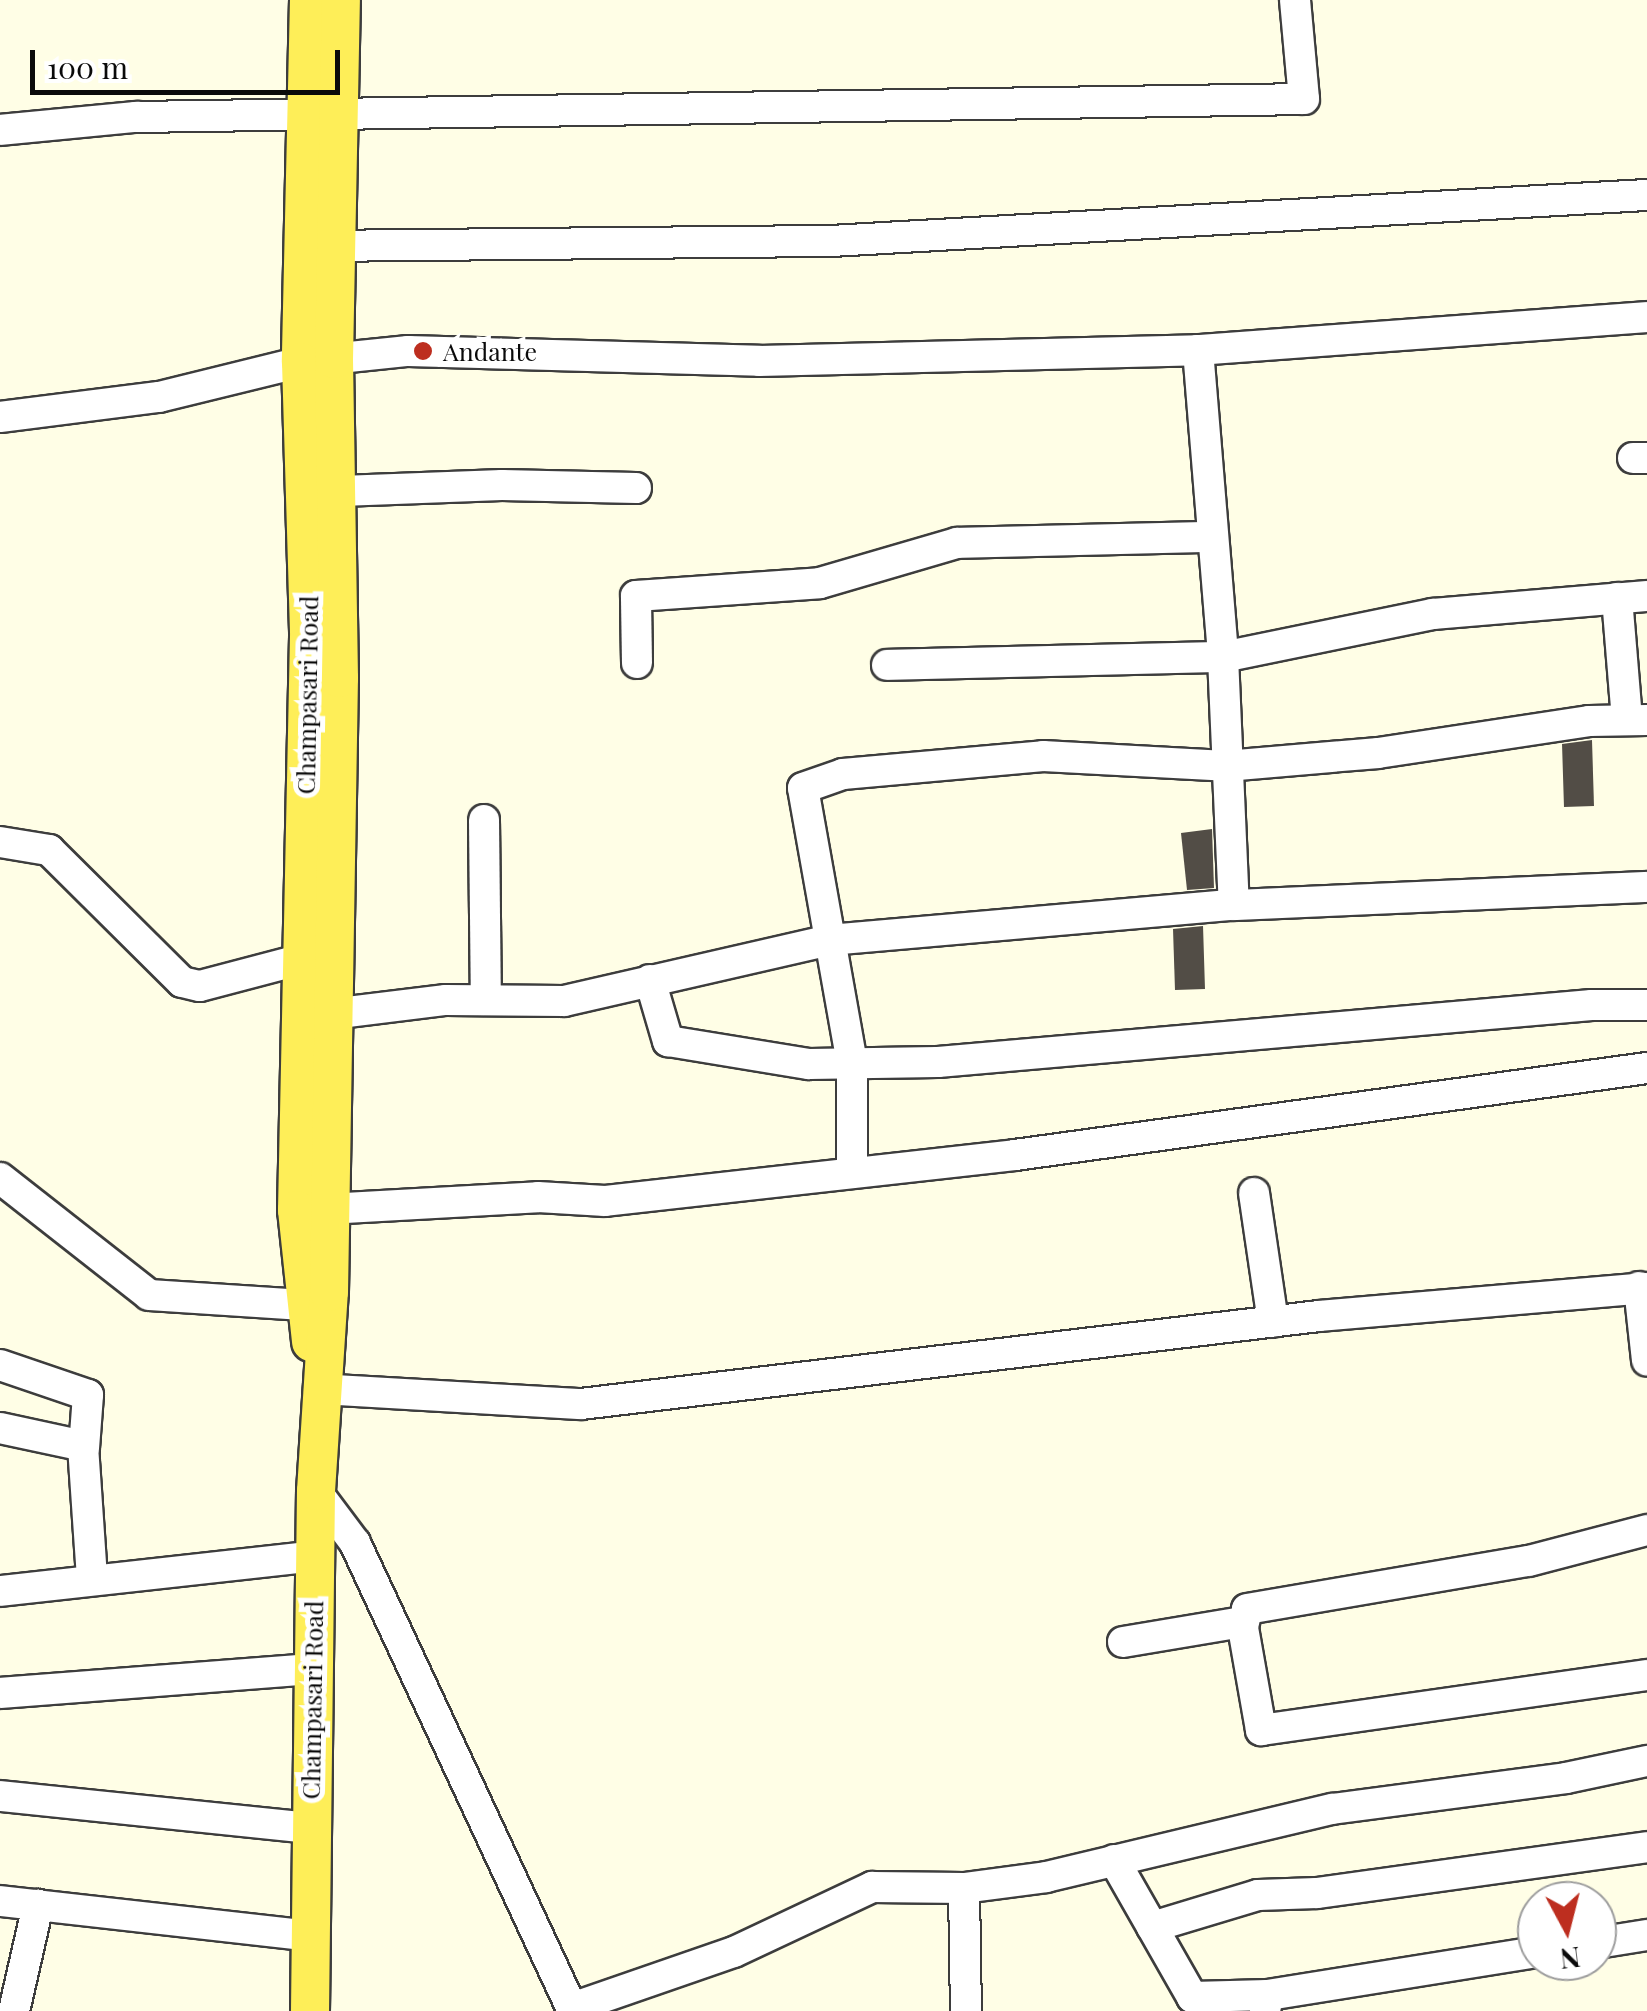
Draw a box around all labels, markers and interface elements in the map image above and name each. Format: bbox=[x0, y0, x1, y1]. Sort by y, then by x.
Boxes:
scale bar bbox=[35, 30, 345, 92]
text: 100 m bbox=[47, 47, 128, 87]
place label: Andante bbox=[443, 336, 537, 366]
marker: Andante bbox=[412, 340, 434, 362]
street label: Champasari Road bbox=[290, 595, 324, 795]
street label: Champasari Road bbox=[295, 1600, 329, 1800]
north arrow bbox=[1517, 1881, 1617, 1981]
text: N bbox=[1558, 1940, 1583, 1979]

